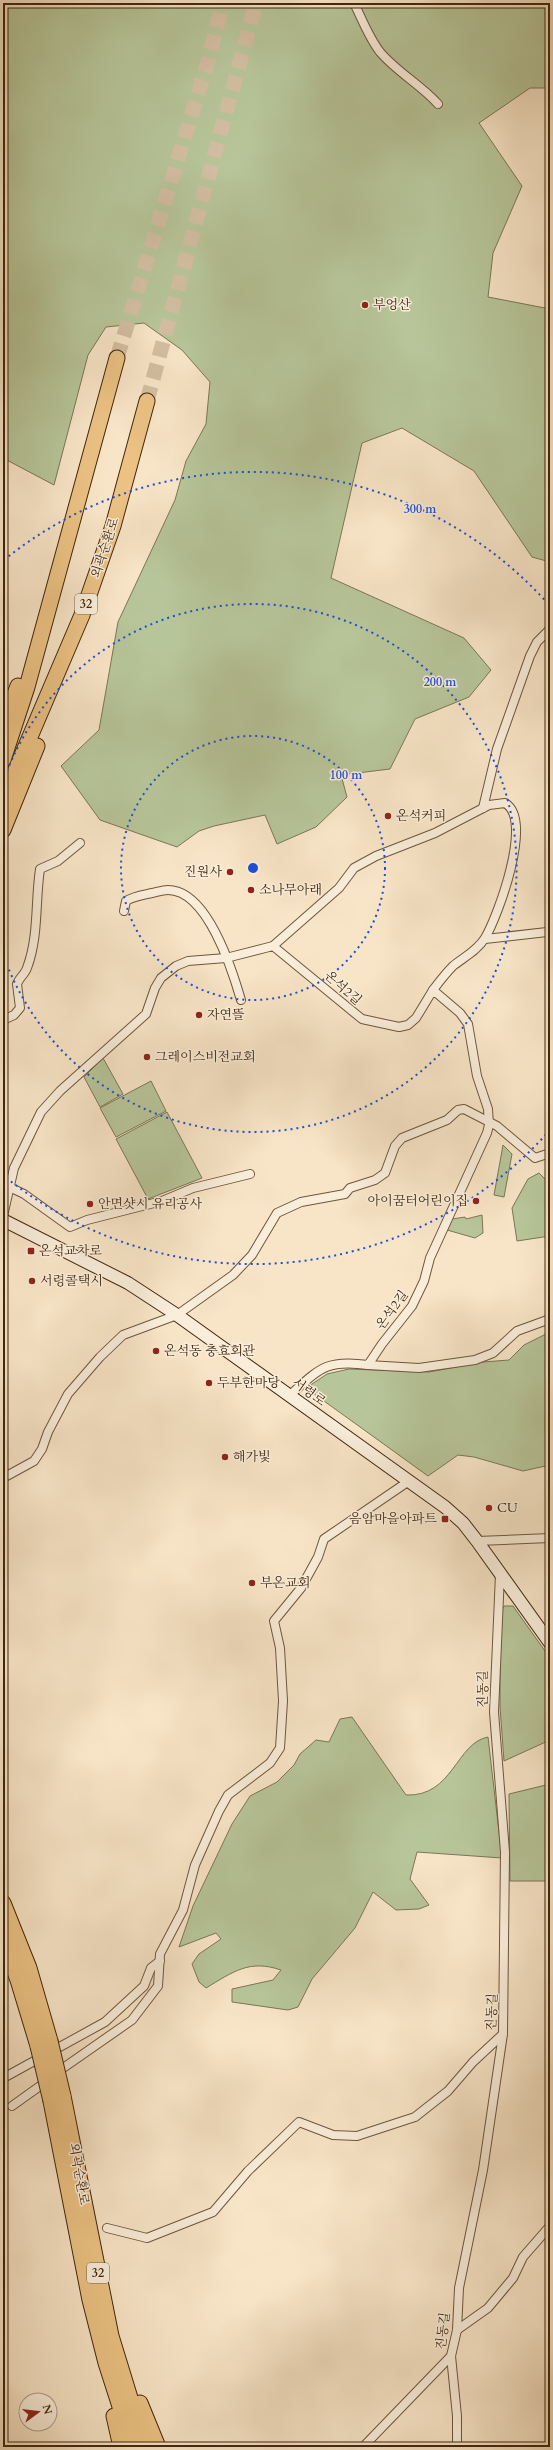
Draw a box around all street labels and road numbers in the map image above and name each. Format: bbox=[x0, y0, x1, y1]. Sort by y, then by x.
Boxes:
street label: 외곽순환로 bbox=[87, 515, 123, 581]
road number: 32 bbox=[75, 594, 97, 614]
street label: 온석2길 bbox=[320, 967, 366, 1009]
street label: 온석2길 bbox=[372, 1287, 412, 1333]
street label: 서령로 bbox=[288, 1374, 330, 1411]
street label: 진동길 bbox=[474, 1670, 492, 1708]
street label: 진동길 bbox=[482, 1993, 502, 2031]
street label: 외곽순환로 bbox=[65, 2142, 93, 2207]
road number: 32 bbox=[87, 2263, 109, 2283]
street label: 진동길 bbox=[432, 2311, 454, 2351]

